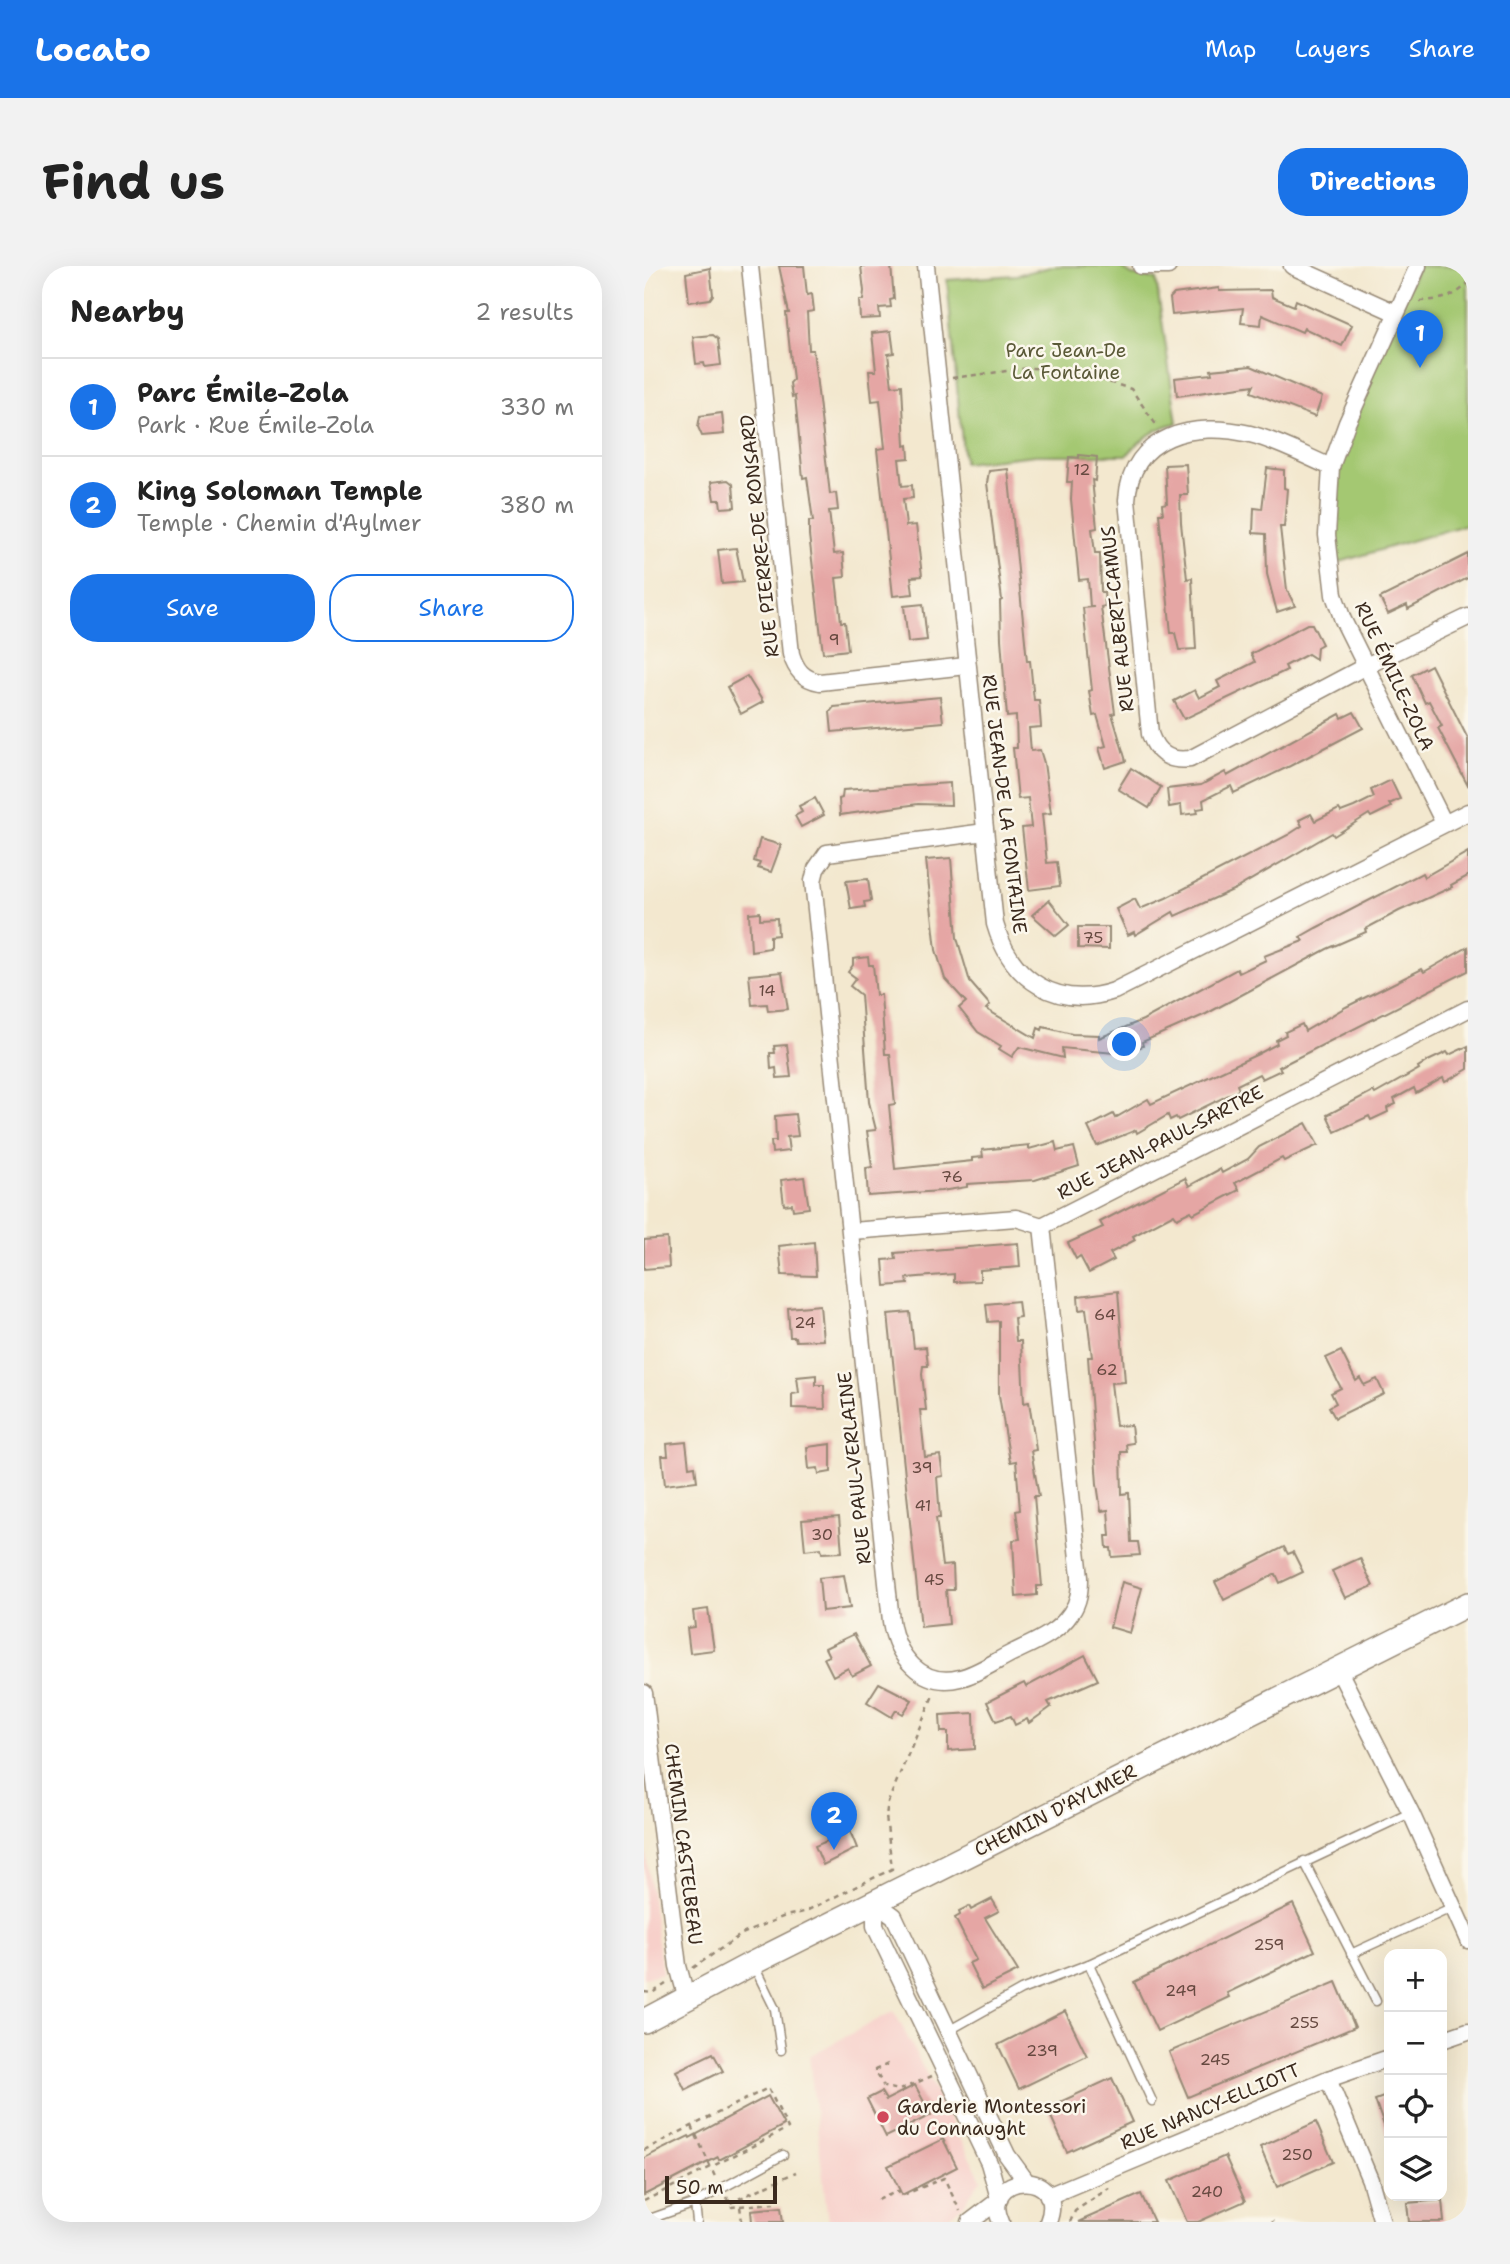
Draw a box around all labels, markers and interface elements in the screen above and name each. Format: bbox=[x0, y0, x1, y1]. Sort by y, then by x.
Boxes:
text: Locato bbox=[35, 27, 151, 72]
text: Map bbox=[1205, 33, 1256, 65]
text: Layers bbox=[1294, 33, 1371, 65]
text: Share bbox=[1409, 33, 1475, 65]
button: Directions bbox=[1278, 148, 1468, 216]
text: Find us bbox=[42, 149, 225, 215]
text: Nearby bbox=[70, 291, 185, 332]
text: 2 results bbox=[475, 297, 574, 327]
pin: 1 bbox=[1397, 310, 1443, 368]
park label: Parc Jean-De La Fontaine bbox=[1005, 338, 1127, 385]
text: Parc Émile-Zola bbox=[137, 375, 349, 410]
text: 1 bbox=[88, 392, 98, 422]
text: 330 m bbox=[500, 392, 574, 422]
text: Park · Rue Émile-Zola bbox=[137, 410, 374, 440]
street label: RUE PIERRE-DE RONSARD bbox=[734, 413, 785, 659]
house number: 12 bbox=[1073, 459, 1091, 480]
text: King Soloman Temple bbox=[137, 473, 423, 508]
text: 2 bbox=[85, 490, 101, 520]
text: 380 m bbox=[499, 490, 574, 520]
text: Temple · Chemin d'Aylmer bbox=[137, 508, 422, 538]
street label: RUE ALBERT-CAMUS bbox=[1095, 525, 1140, 713]
button: Save bbox=[70, 574, 315, 642]
button: Share bbox=[329, 574, 574, 642]
street label: RUE ÉMILE-ZOLA bbox=[1349, 597, 1441, 755]
house number: 9 bbox=[828, 629, 840, 650]
street label: RUE JEAN-DE LA FONTAINE bbox=[976, 673, 1033, 935]
house number: 75 bbox=[1083, 927, 1103, 948]
house number: 14 bbox=[758, 980, 776, 1001]
your location bbox=[1107, 1027, 1141, 1061]
street label: RUE JEAN-PAUL-SARTRE bbox=[1053, 1079, 1268, 1205]
house number: 76 bbox=[941, 1166, 963, 1187]
house number: 64 bbox=[1094, 1304, 1116, 1325]
house number: 24 bbox=[794, 1312, 816, 1333]
house number: 62 bbox=[1096, 1359, 1118, 1380]
street label: RUE PAUL-VERLAINE bbox=[832, 1370, 877, 1566]
house number: 39 bbox=[911, 1457, 933, 1478]
house number: 41 bbox=[914, 1495, 932, 1516]
house number: 30 bbox=[811, 1524, 833, 1545]
house number: 45 bbox=[924, 1569, 944, 1590]
street label: CHEMIN CASTELBEAU bbox=[659, 1742, 708, 1946]
street label: CHEMIN D'AYLMER bbox=[970, 1759, 1141, 1862]
pin: 2 bbox=[811, 1792, 857, 1850]
house number: 259 bbox=[1253, 1934, 1285, 1955]
map controls bbox=[1384, 1949, 1447, 2201]
button: + bbox=[1384, 1949, 1447, 2012]
house number: 249 bbox=[1165, 1980, 1197, 2001]
house number: 255 bbox=[1289, 2012, 1319, 2033]
button: − bbox=[1384, 2012, 1447, 2075]
house number: 239 bbox=[1026, 2040, 1058, 2061]
house number: 245 bbox=[1200, 2049, 1230, 2070]
street label: RUE NANCY-ELLIOTT bbox=[1117, 2057, 1304, 2156]
button: locate bbox=[1384, 2075, 1447, 2138]
place label: Garderie Montessori du Connaught bbox=[897, 2094, 1086, 2141]
marker: Garderie Montessori du Connaught bbox=[875, 2109, 891, 2125]
button: layers bbox=[1384, 2138, 1447, 2201]
house number: 250 bbox=[1281, 2144, 1313, 2165]
scale bar bbox=[665, 2173, 777, 2205]
text: 50 m bbox=[676, 2175, 724, 2200]
house number: 240 bbox=[1191, 2181, 1223, 2202]

